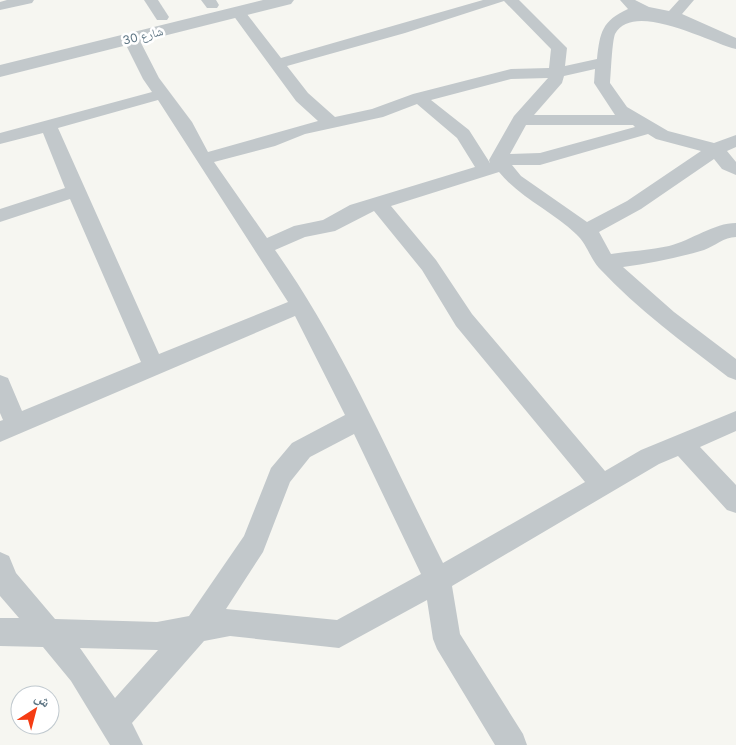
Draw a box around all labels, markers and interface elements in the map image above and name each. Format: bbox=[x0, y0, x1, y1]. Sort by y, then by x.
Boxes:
street label: شارع 30 bbox=[121, 23, 165, 49]
north arrow bbox=[10, 685, 60, 735]
text: ش bbox=[31, 688, 54, 711]

